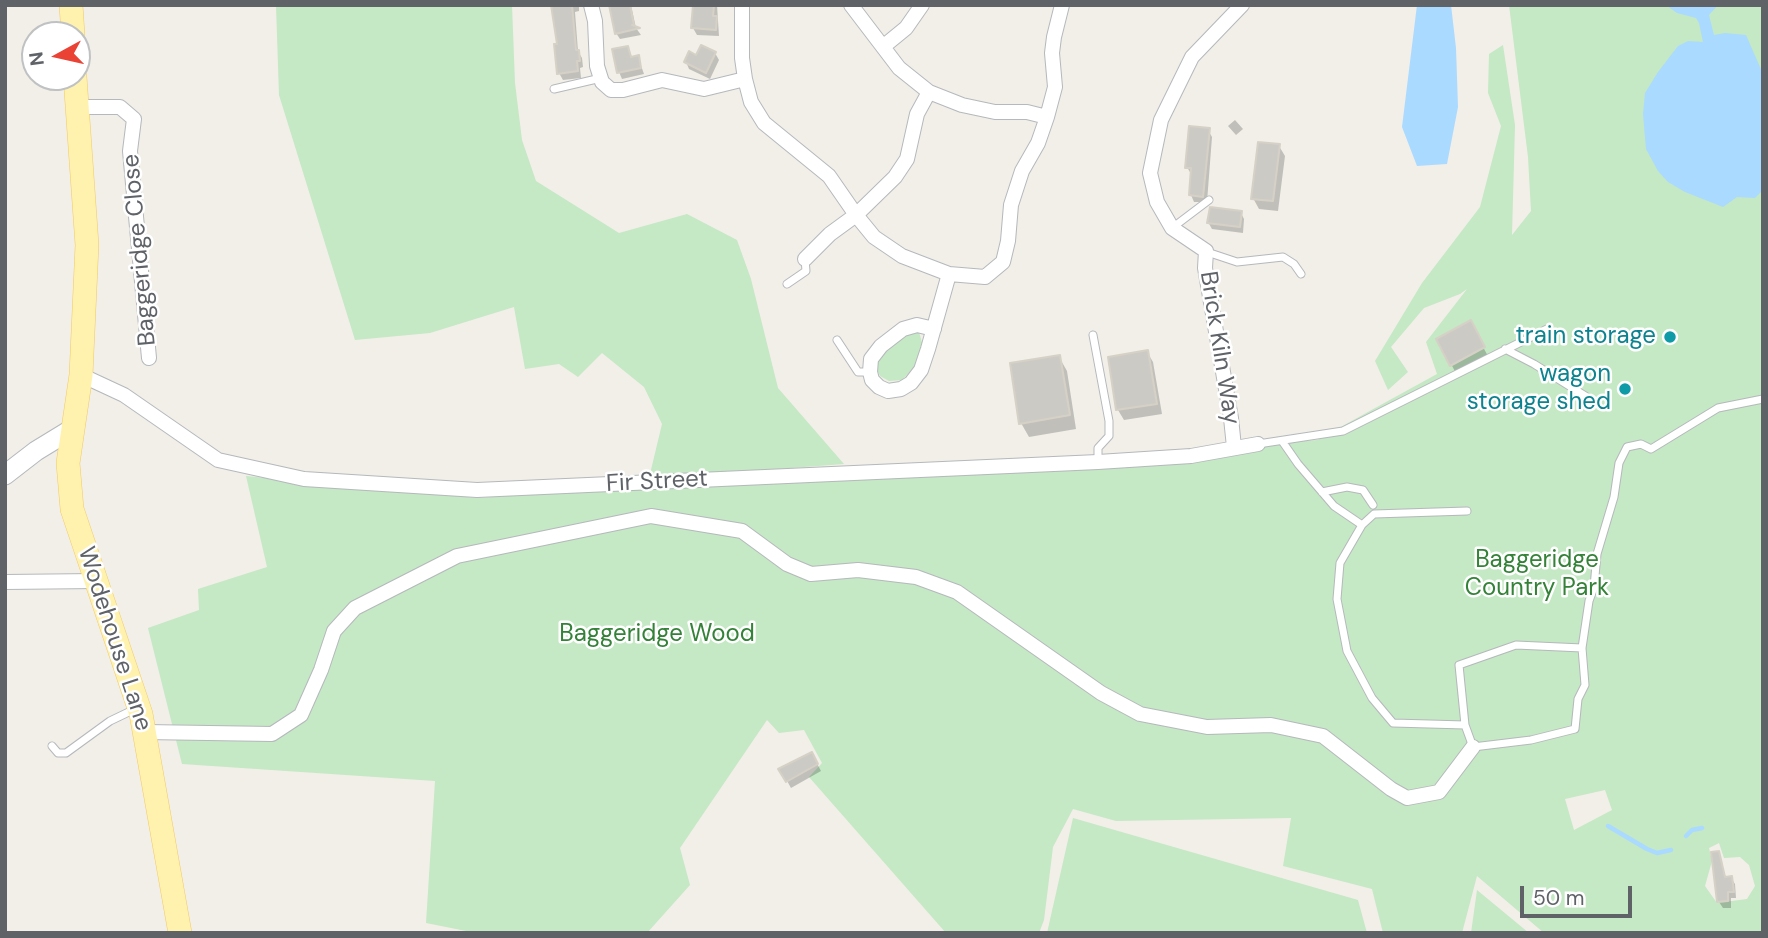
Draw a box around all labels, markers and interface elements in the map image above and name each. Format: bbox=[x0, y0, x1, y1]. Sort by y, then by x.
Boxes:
north arrow bbox=[21, 21, 91, 91]
text: N bbox=[23, 50, 50, 67]
street label: Baggeridge Close bbox=[117, 153, 163, 347]
street label: Brick Kiln Way bbox=[1193, 269, 1245, 427]
place label: train storage bbox=[1515, 323, 1656, 351]
marker: train storage bbox=[1662, 329, 1678, 345]
place label: wagon storage shed bbox=[1467, 361, 1611, 417]
marker: wagon storage shed bbox=[1617, 381, 1633, 397]
street label: Fir Street bbox=[605, 465, 709, 499]
street label: Wodehouse Lane bbox=[71, 543, 157, 735]
park label: Baggeridge Country Park bbox=[1465, 547, 1609, 603]
park label: Baggeridge Wood bbox=[559, 621, 755, 649]
scale bar bbox=[1523, 872, 1635, 916]
text: 50 m bbox=[1533, 884, 1584, 912]

